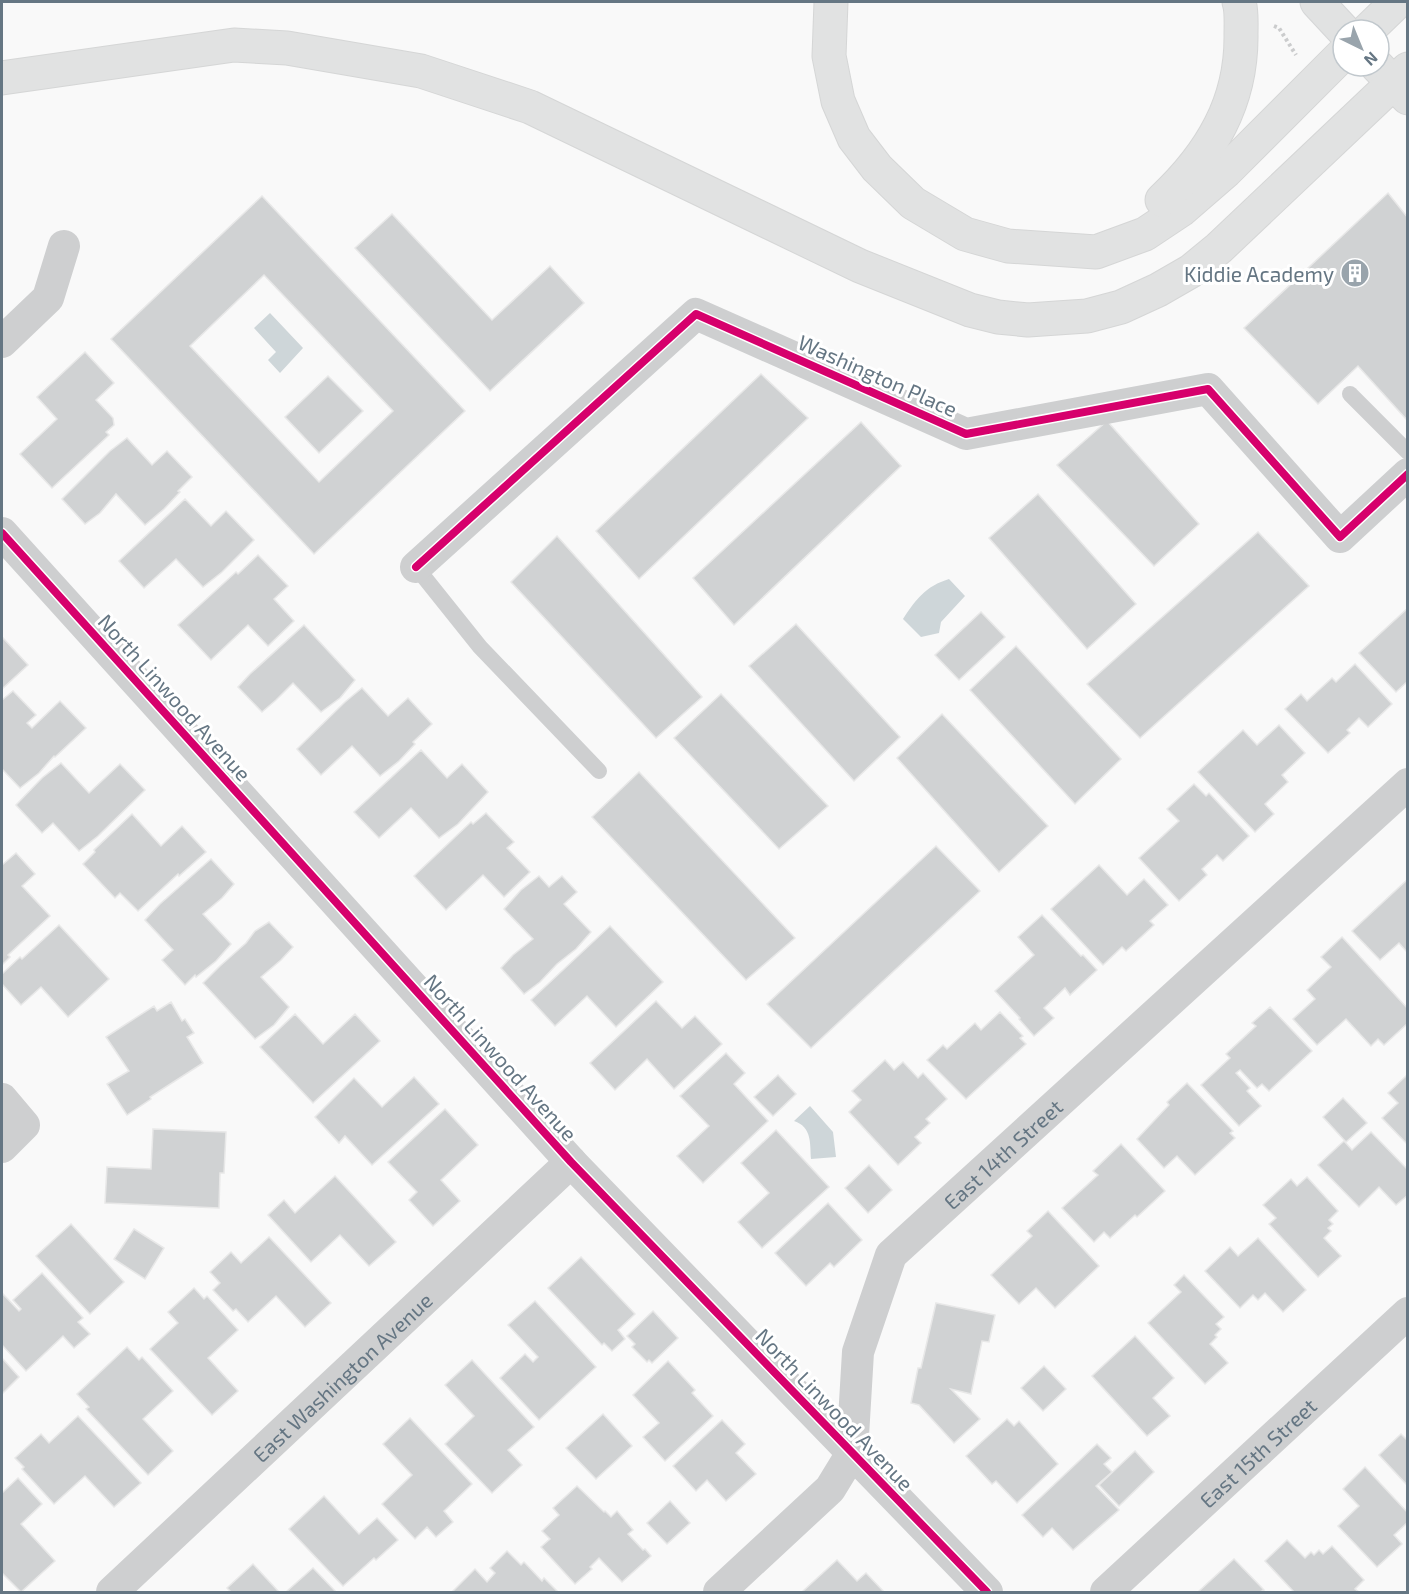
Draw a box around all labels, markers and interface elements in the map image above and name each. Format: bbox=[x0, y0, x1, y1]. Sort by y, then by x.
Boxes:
north arrow bbox=[1331, 18, 1391, 78]
text: N bbox=[1361, 48, 1382, 70]
building icon: Kiddie Academy bbox=[1339, 257, 1371, 289]
place label: Kiddie Academy bbox=[1184, 261, 1334, 286]
street label: Washington Place bbox=[795, 329, 961, 421]
street label: North Linwood Avenue bbox=[93, 608, 257, 786]
street label: North Linwood Avenue bbox=[419, 968, 583, 1146]
street label: East 14th Street bbox=[938, 1093, 1067, 1214]
street label: East Washington Avenue bbox=[247, 1287, 437, 1467]
street label: North Linwood Avenue bbox=[751, 1323, 919, 1495]
street label: East 15th Street bbox=[1194, 1392, 1321, 1512]

